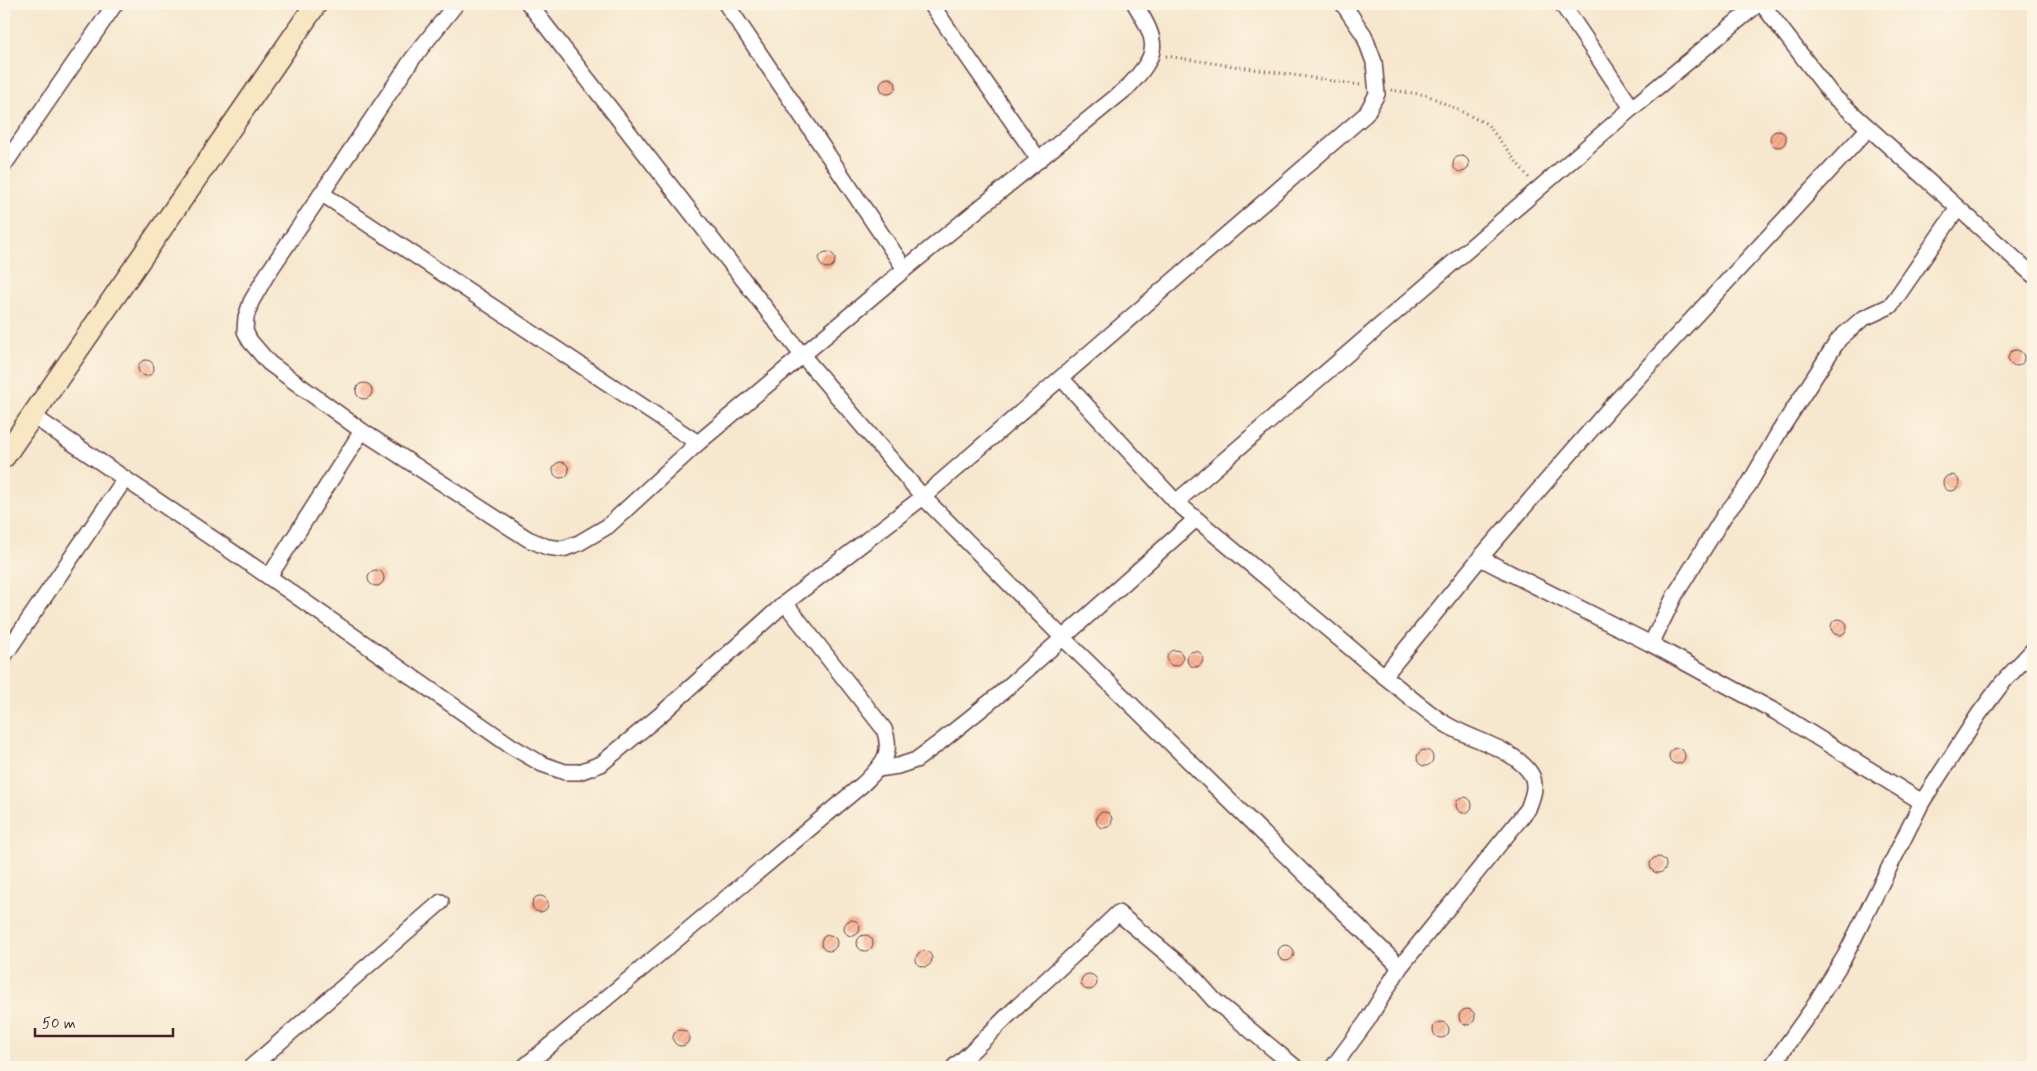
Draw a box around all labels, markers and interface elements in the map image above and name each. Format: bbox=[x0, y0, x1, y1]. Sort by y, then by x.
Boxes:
scale bar bbox=[35, 1006, 172, 1038]
text: 50 m bbox=[42, 1014, 76, 1034]

